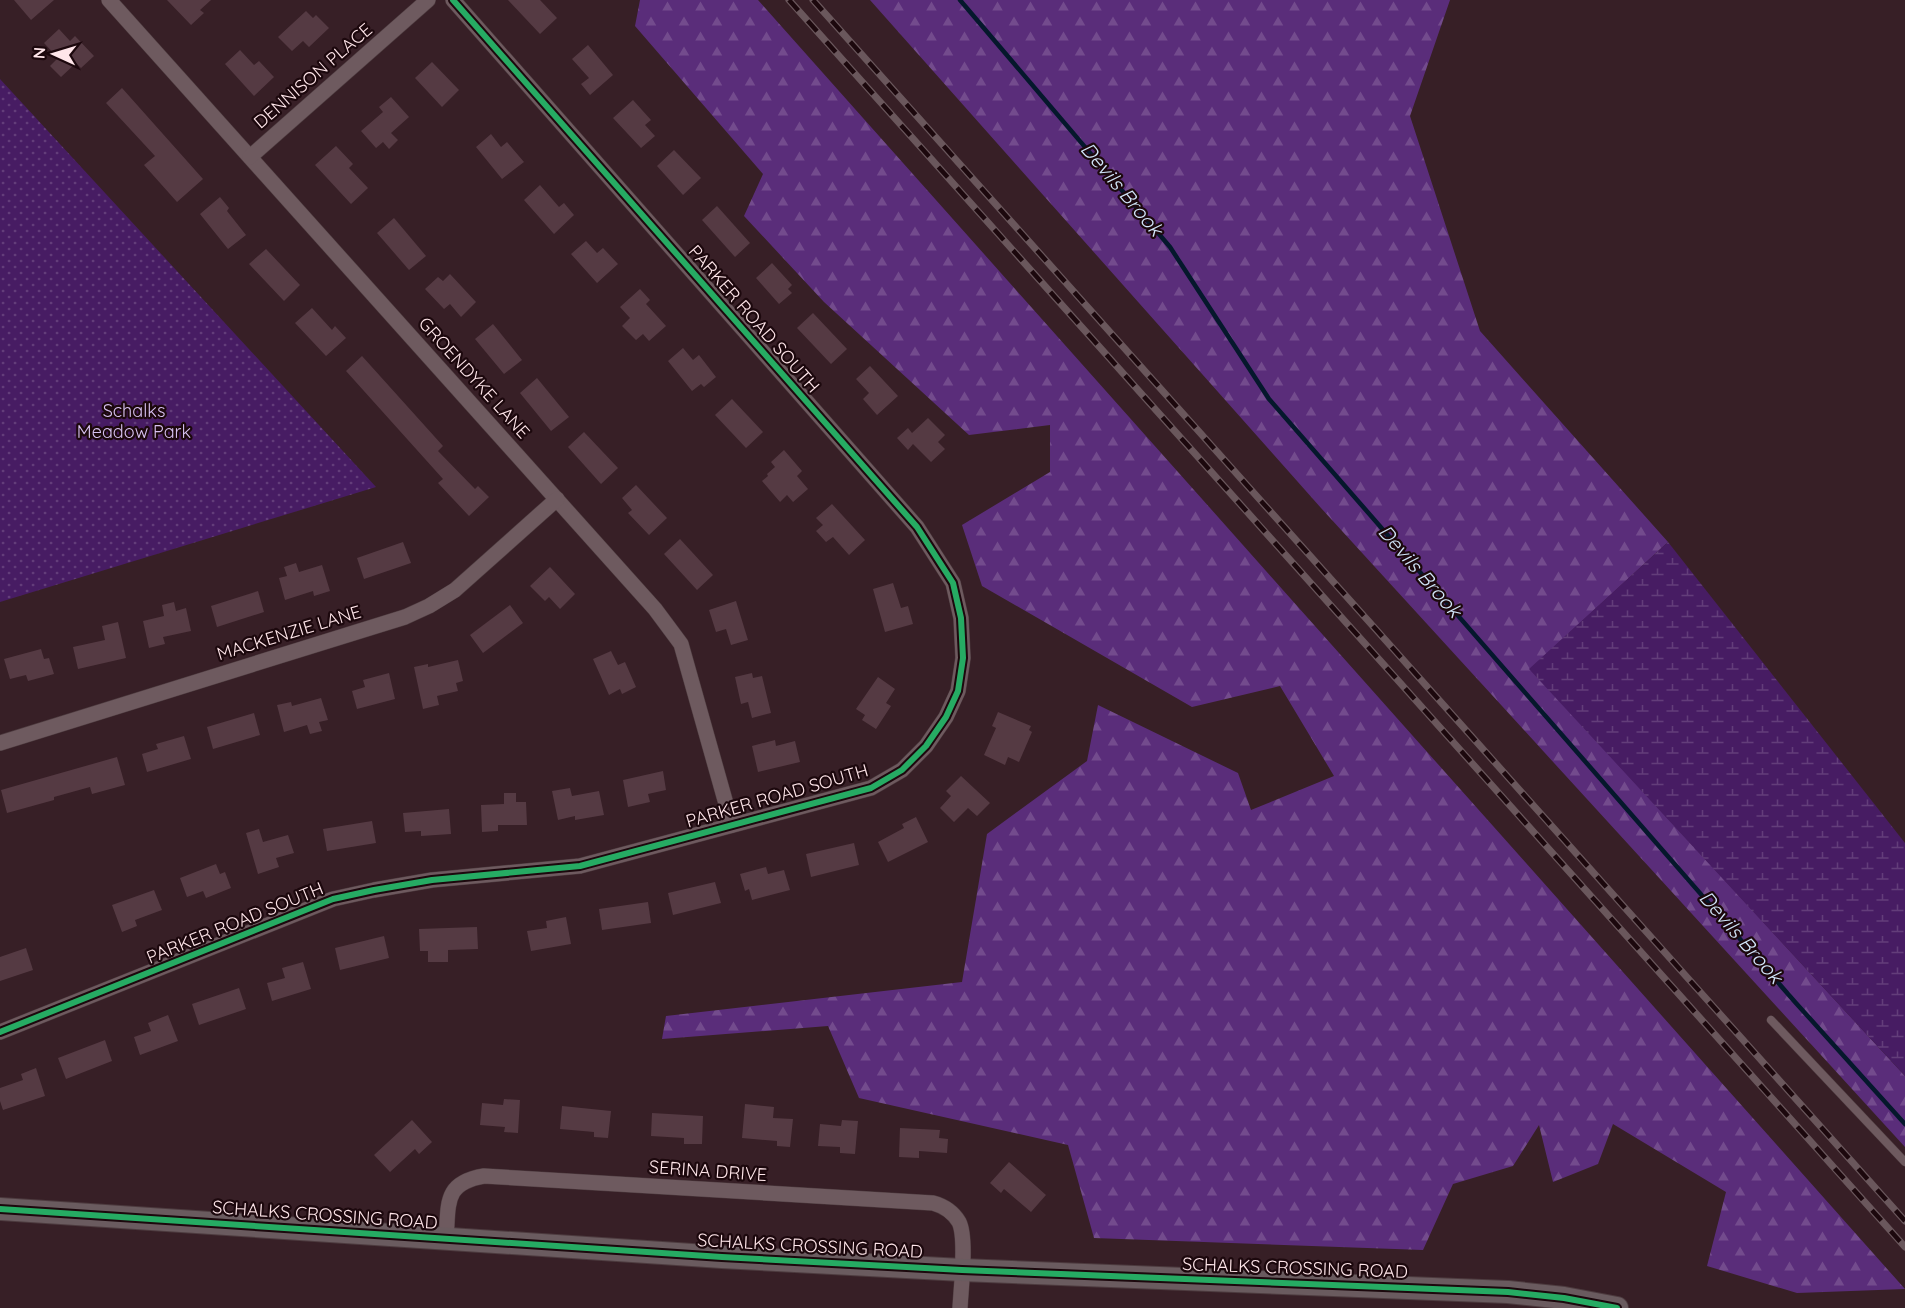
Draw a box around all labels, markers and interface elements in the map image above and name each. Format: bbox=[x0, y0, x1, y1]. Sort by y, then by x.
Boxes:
street label: DENNISON PLACE bbox=[249, 18, 377, 133]
north arrow bbox=[24, 24, 84, 84]
text: N bbox=[29, 46, 49, 60]
water label: Devils Brook bbox=[1076, 137, 1170, 243]
street label: PARKER ROAD SOUTH bbox=[684, 240, 825, 397]
street label: GROENDYKE LANE bbox=[414, 312, 535, 443]
park label: Schalks Meadow Park bbox=[77, 399, 191, 443]
water label: Devils Brook bbox=[1373, 519, 1469, 624]
street label: MACKENZIE LANE bbox=[214, 600, 364, 665]
street label: PARKER ROAD SOUTH bbox=[683, 758, 871, 833]
street label: PARKER ROAD SOUTH bbox=[143, 877, 327, 969]
water label: Devils Brook bbox=[1694, 885, 1790, 990]
street label: SERINA DRIVE bbox=[648, 1155, 768, 1186]
street label: SCHALKS CROSSING ROAD bbox=[212, 1195, 439, 1234]
street label: SCHALKS CROSSING ROAD bbox=[697, 1228, 923, 1263]
street label: SCHALKS CROSSING ROAD bbox=[1182, 1252, 1408, 1283]

